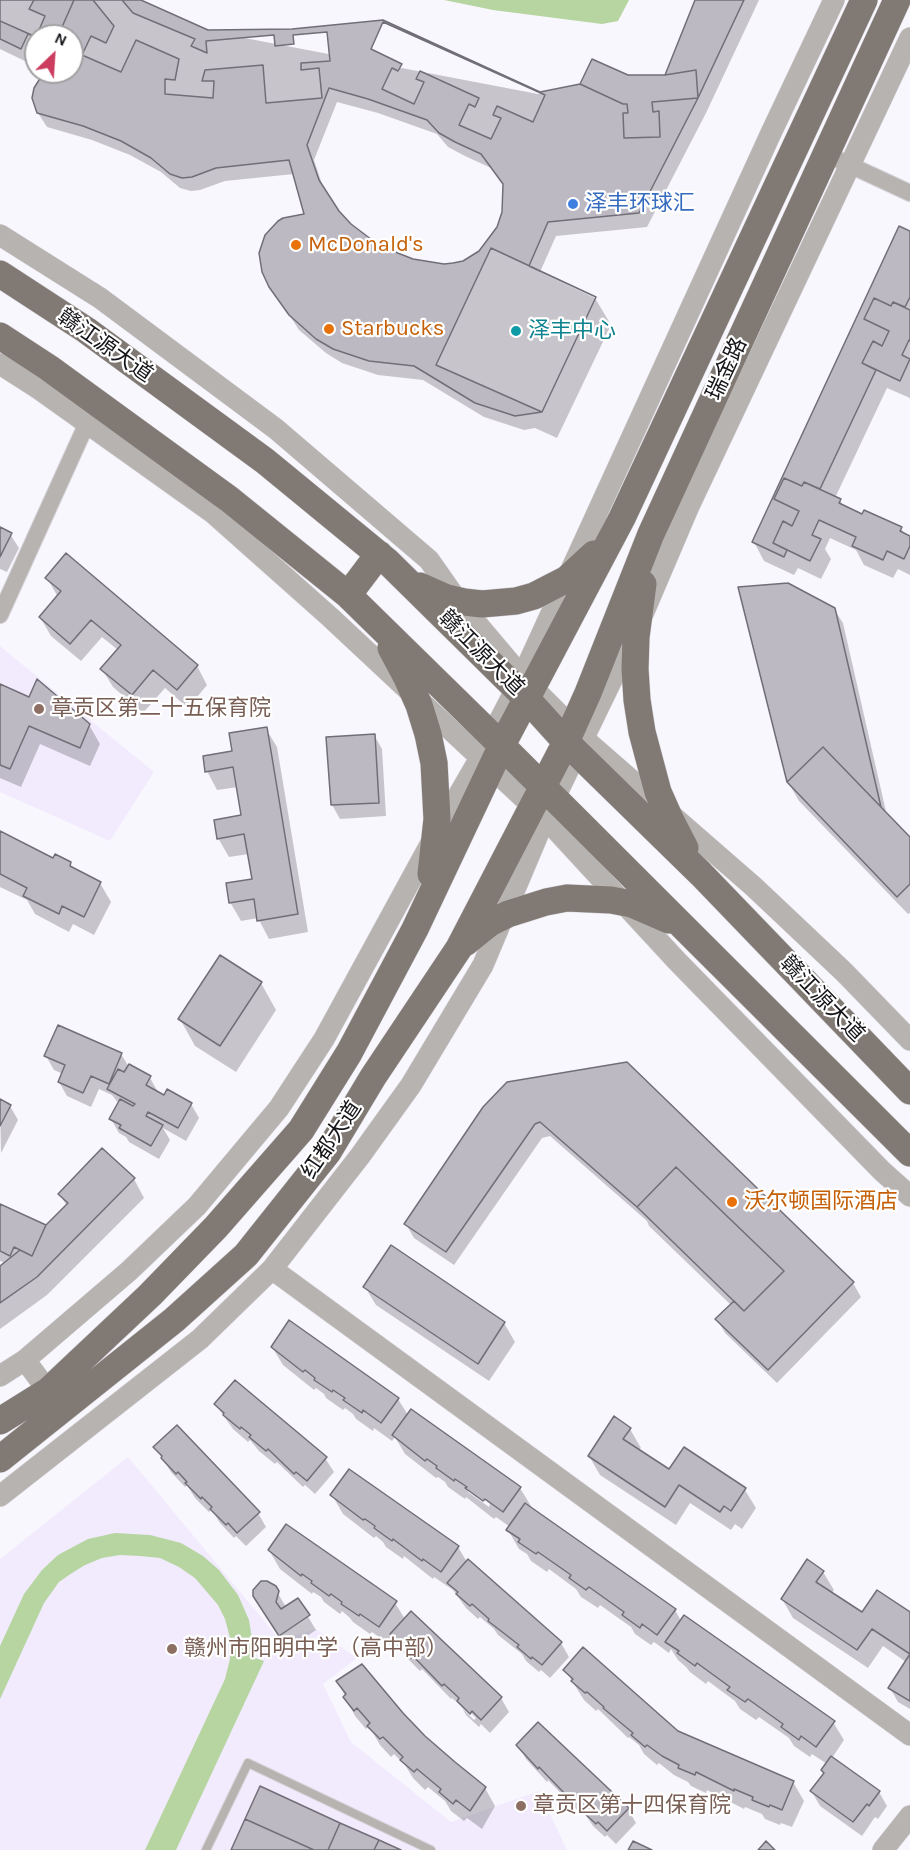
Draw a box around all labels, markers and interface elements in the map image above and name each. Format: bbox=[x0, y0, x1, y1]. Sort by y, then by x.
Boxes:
north arrow bbox=[24, 24, 84, 84]
text: N bbox=[52, 28, 70, 50]
place label: 泽丰环球汇 bbox=[585, 191, 695, 217]
marker: 泽丰环球汇 bbox=[566, 197, 580, 211]
place label: McDonald's bbox=[308, 232, 424, 258]
marker: McDonald's bbox=[289, 238, 303, 252]
street label: 赣江源大道 bbox=[52, 304, 158, 388]
place label: Starbucks bbox=[341, 316, 444, 342]
place label: 泽丰中心 bbox=[528, 318, 616, 344]
marker: Starbucks bbox=[322, 322, 336, 336]
marker: 泽丰中心 bbox=[509, 324, 523, 338]
street label: 瑞金路 bbox=[701, 334, 753, 404]
street label: 赣江源大道 bbox=[433, 605, 529, 701]
place label: 章贡区第二十五保育院 bbox=[51, 696, 271, 722]
marker: 章贡区第二十五保育院 bbox=[32, 702, 46, 716]
street label: 赣江源大道 bbox=[774, 950, 870, 1048]
street label: 红都大道 bbox=[296, 1096, 368, 1184]
place label: 沃尔顿国际酒店 bbox=[744, 1189, 898, 1215]
marker: 沃尔顿国际酒店 bbox=[725, 1195, 739, 1209]
place label: 赣州市阳明中学（高中部） bbox=[184, 1636, 448, 1662]
marker: 赣州市阳明中学（高中部） bbox=[165, 1642, 179, 1656]
place label: 章贡区第十四保育院 bbox=[533, 1793, 731, 1819]
marker: 章贡区第十四保育院 bbox=[514, 1799, 528, 1813]

